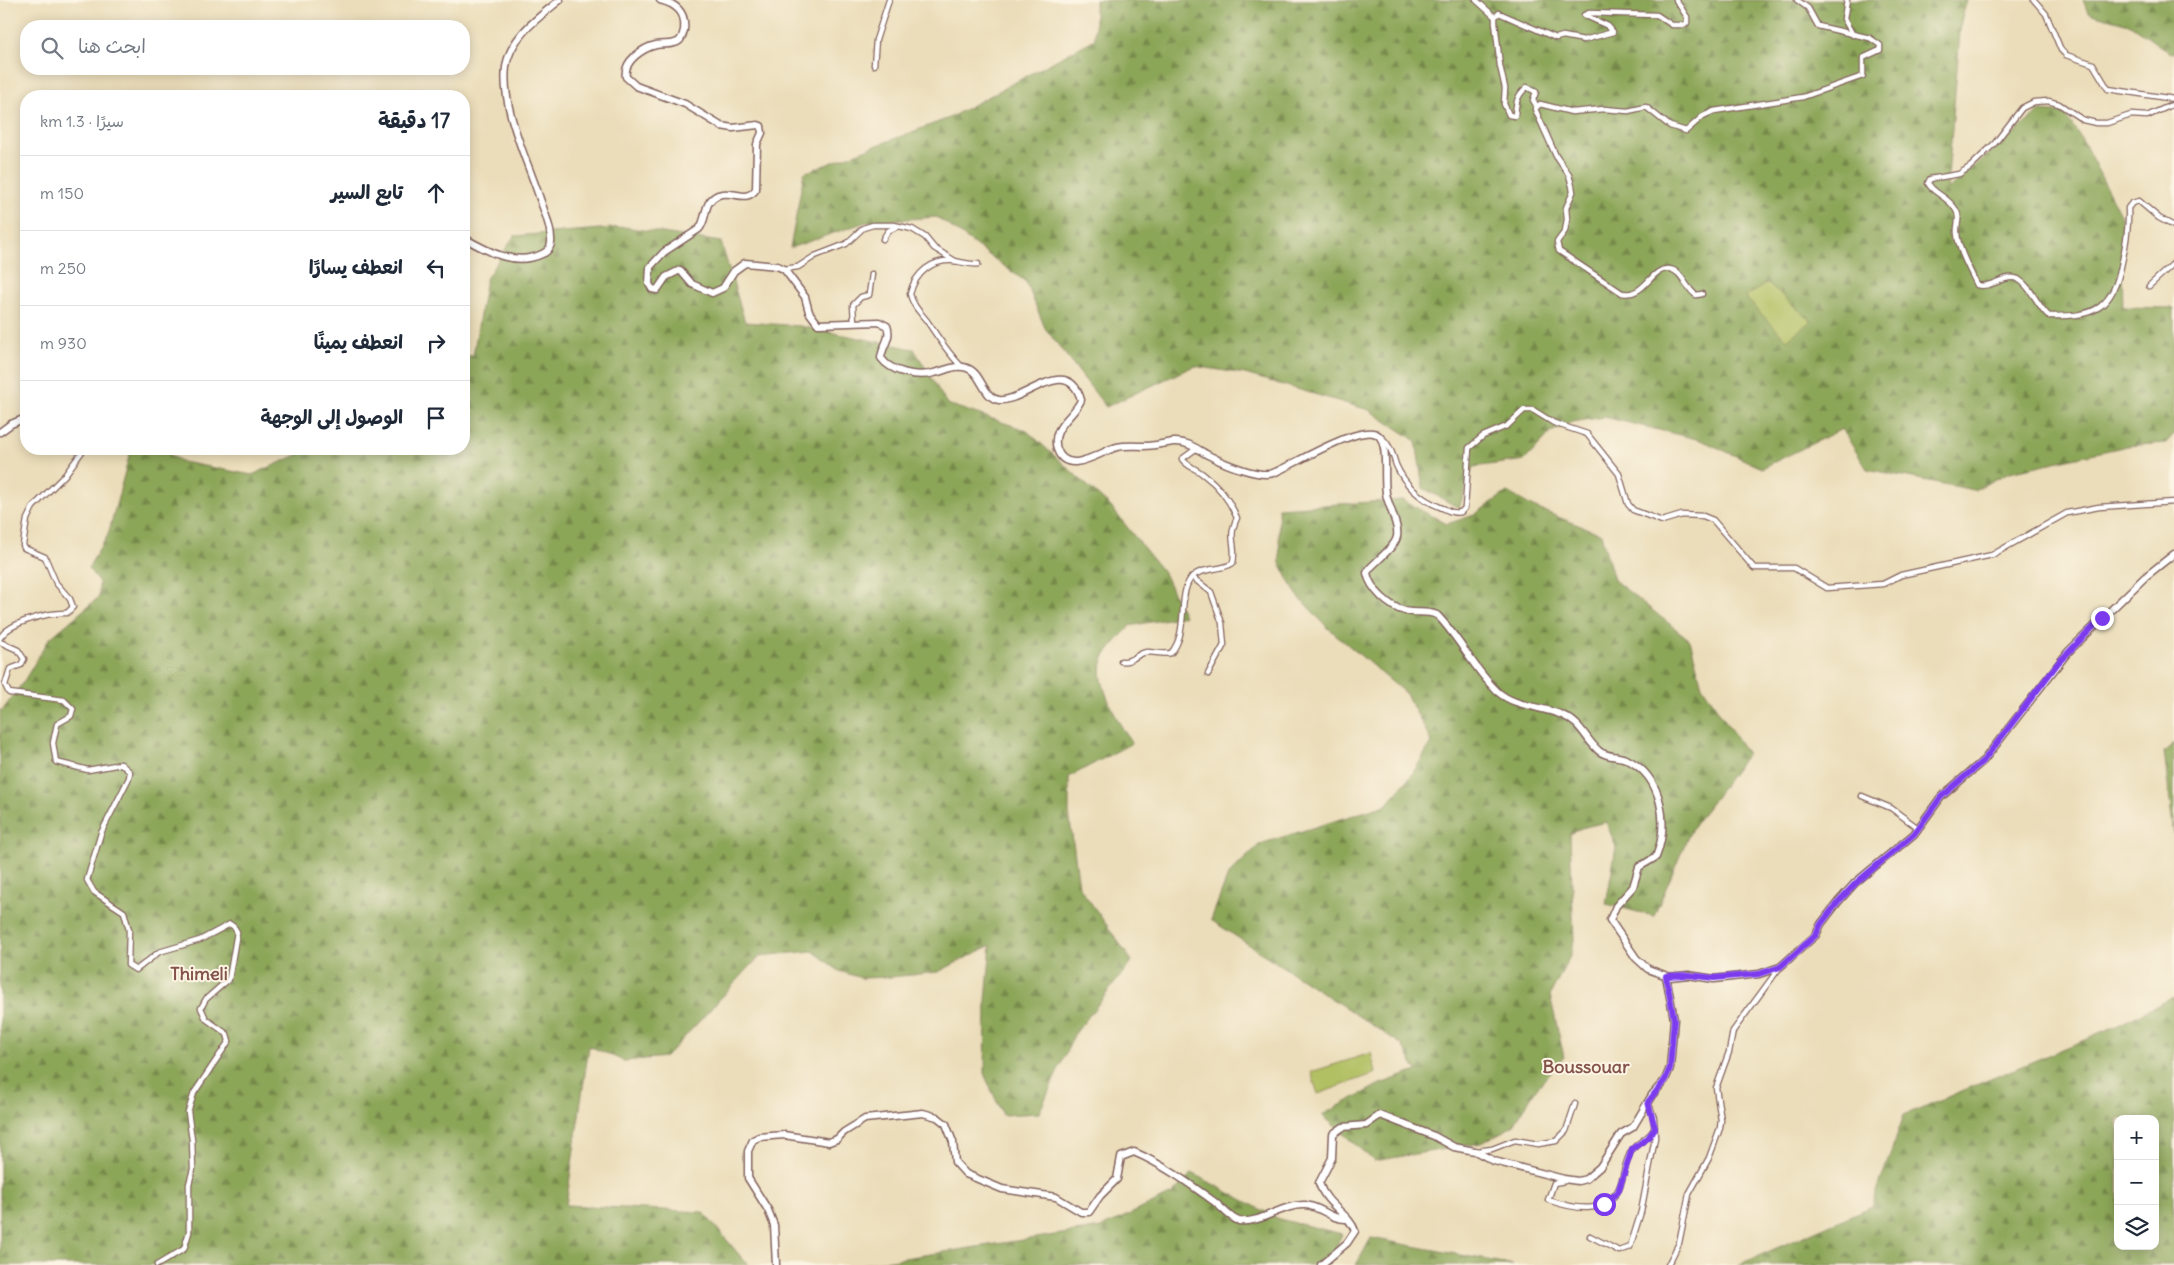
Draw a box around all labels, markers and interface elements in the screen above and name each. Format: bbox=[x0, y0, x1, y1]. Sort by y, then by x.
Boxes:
search box bbox=[20, 20, 470, 75]
icon: search bbox=[38, 34, 66, 62]
text: ابحث هنا bbox=[78, 34, 146, 58]
text: 17 دقيقة bbox=[378, 107, 450, 134]
text: سيرًا · 1.3 km bbox=[40, 111, 124, 131]
icon: ahead bbox=[422, 179, 450, 207]
text: تابع السير bbox=[331, 180, 403, 204]
text: 150 m bbox=[40, 183, 84, 203]
icon: left bbox=[422, 254, 450, 282]
text: انعطف يسارًا bbox=[309, 255, 403, 279]
text: 250 m bbox=[40, 258, 86, 278]
icon: right bbox=[422, 329, 450, 357]
text: انعطف يمينًا bbox=[314, 330, 403, 354]
text: 930 m bbox=[40, 333, 87, 353]
icon: arrive bbox=[422, 404, 450, 432]
text: الوصول إلى الوجهة bbox=[260, 405, 403, 429]
route end bbox=[2091, 607, 2114, 630]
district label: Thimeli bbox=[170, 962, 228, 985]
district label: Boussouar bbox=[1543, 1055, 1630, 1078]
map controls bbox=[2114, 1115, 2159, 1250]
button: + bbox=[2114, 1115, 2159, 1160]
button: − bbox=[2114, 1160, 2159, 1205]
route start bbox=[1593, 1193, 1616, 1216]
button: layers bbox=[2114, 1205, 2159, 1250]

